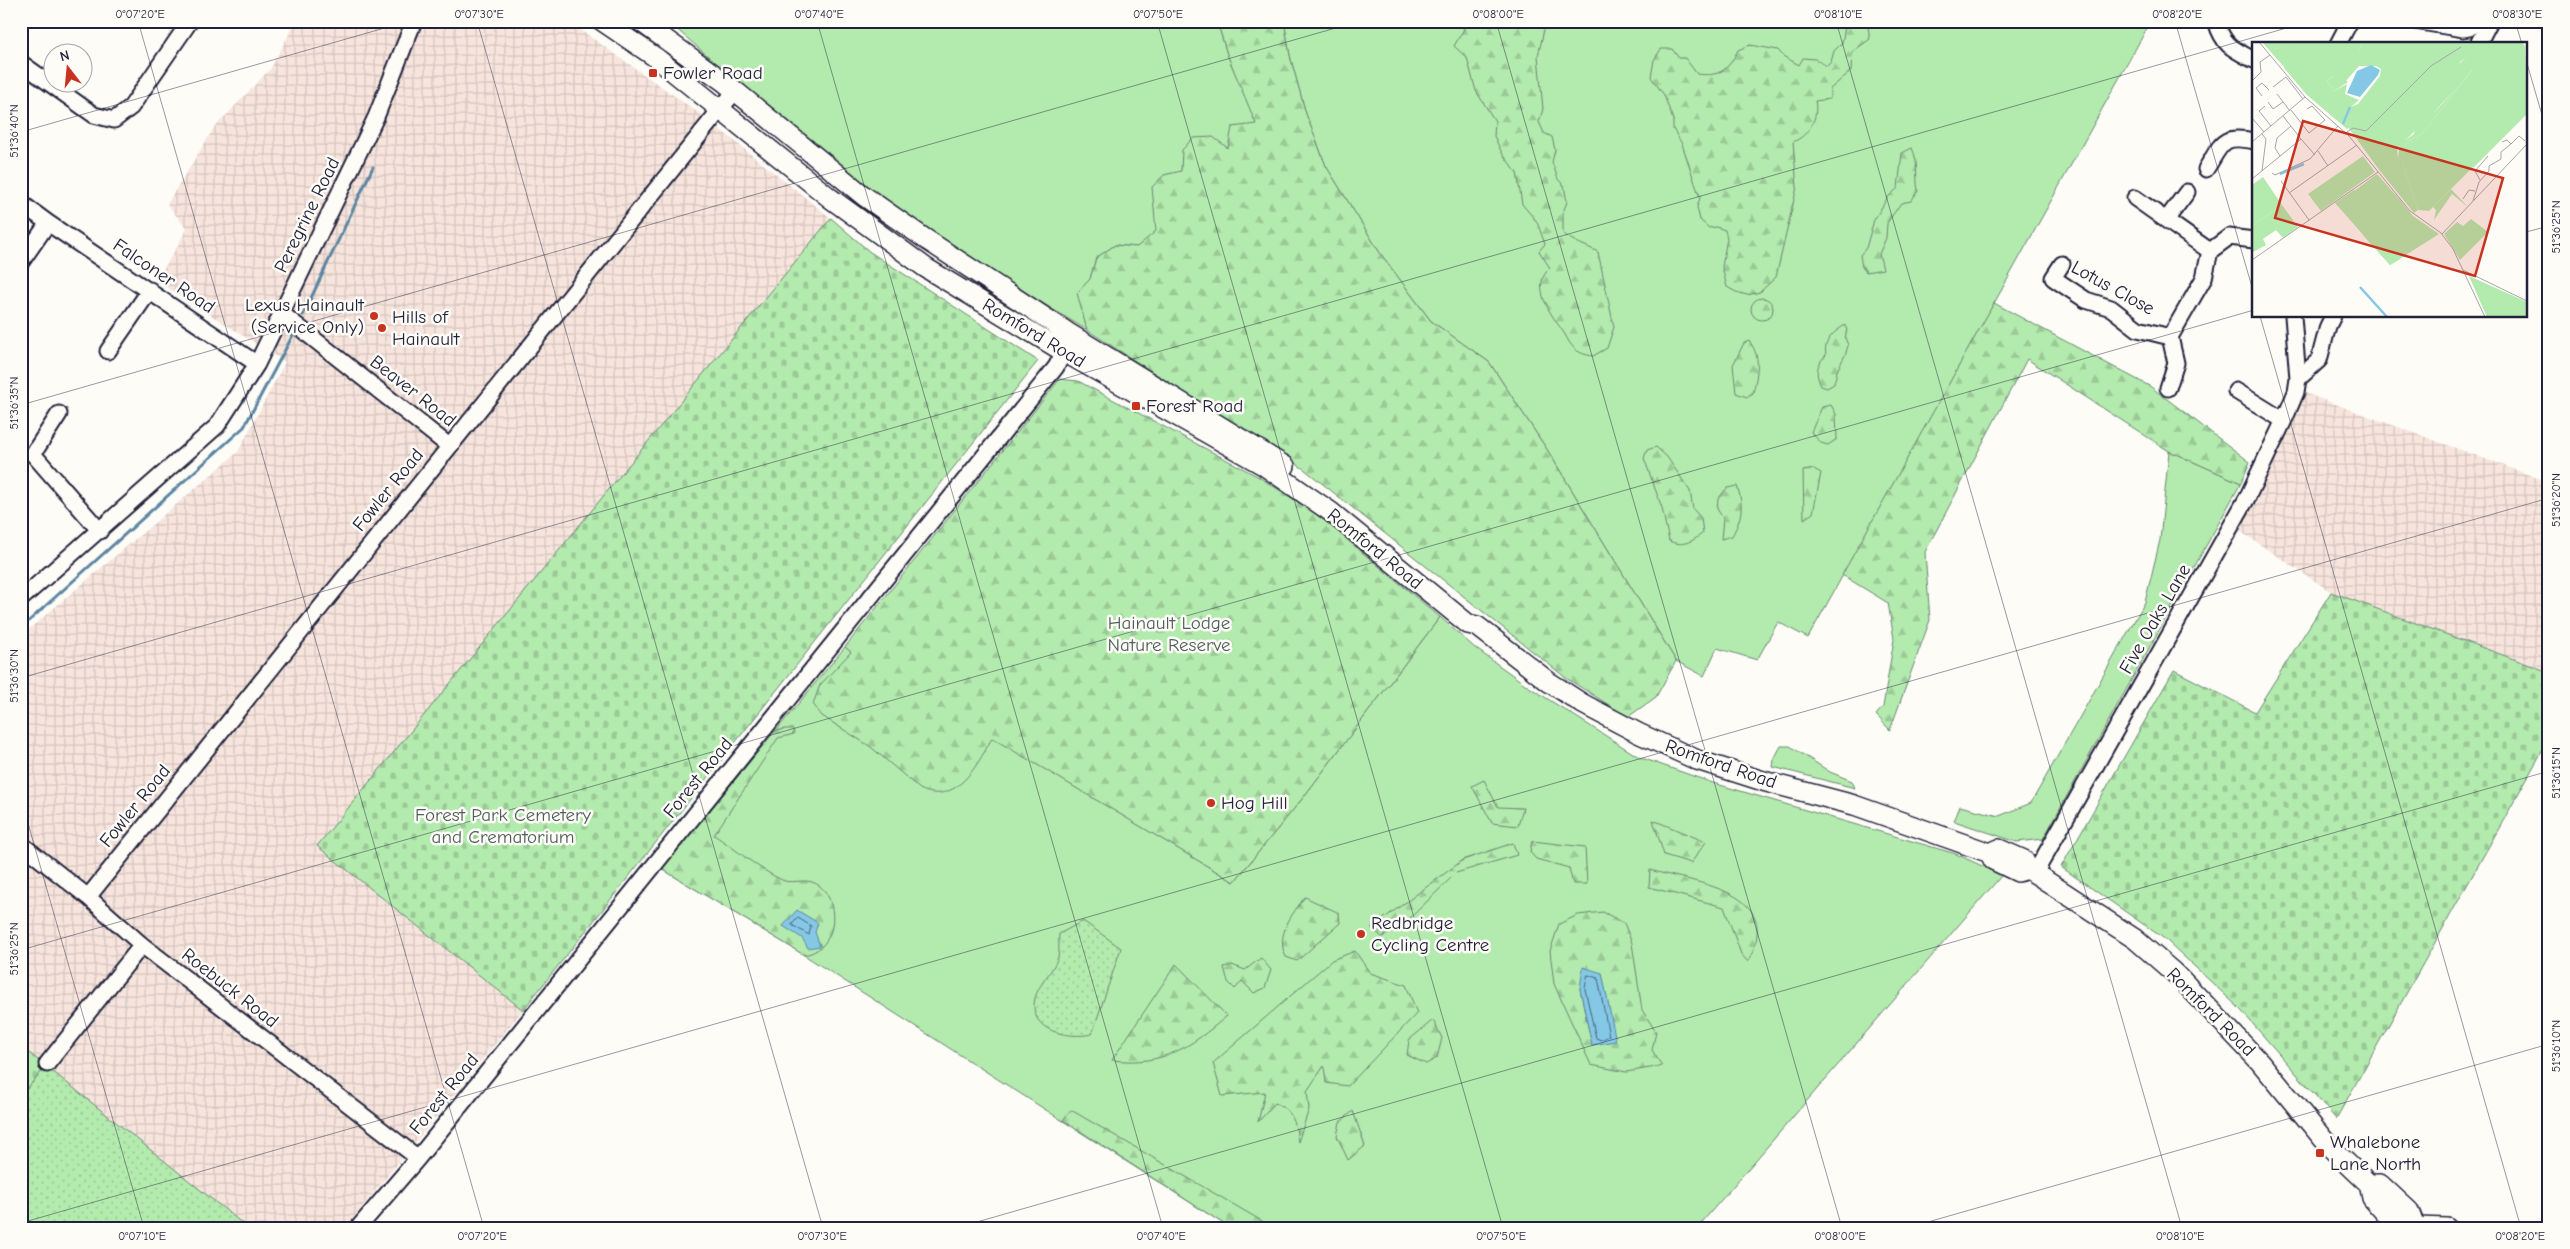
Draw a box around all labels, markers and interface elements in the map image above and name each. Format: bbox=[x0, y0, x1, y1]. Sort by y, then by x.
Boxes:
text: 0°07'20"E bbox=[115, 7, 165, 21]
text: 0°07'30"E bbox=[454, 7, 504, 21]
text: 0°07'40"E bbox=[794, 7, 844, 21]
text: 0°07'50"E bbox=[1133, 7, 1183, 21]
text: 0°08'00"E bbox=[1472, 7, 1524, 21]
text: 0°08'10"E bbox=[1814, 7, 1862, 21]
text: 0°08'20"E bbox=[2152, 7, 2202, 21]
text: 0°08'30"E bbox=[2492, 7, 2542, 21]
north arrow bbox=[42, 42, 92, 92]
inset map bbox=[2252, 42, 2528, 318]
text: N bbox=[58, 47, 71, 65]
place label: Fowler Road bbox=[663, 62, 763, 84]
marker: Fowler Road bbox=[647, 67, 659, 79]
text: 51°36'40"N bbox=[7, 104, 21, 158]
street label: Peregrine Road bbox=[270, 154, 344, 276]
text: 51°36'25"N bbox=[2549, 200, 2563, 254]
street label: Falconer Road bbox=[109, 234, 219, 318]
street label: Lotus Close bbox=[2068, 256, 2158, 320]
place label: Lexus Hainault (Service Only) bbox=[245, 294, 365, 338]
street label: Romford Road bbox=[978, 294, 1090, 372]
place label: Hills of Hainault bbox=[392, 306, 460, 350]
marker: Lexus Hainault (Service Only) bbox=[368, 310, 380, 322]
marker: Hills of Hainault bbox=[376, 322, 388, 334]
street label: Beaver Road bbox=[366, 351, 460, 431]
text: 51°36'35"N bbox=[7, 377, 21, 429]
place label: Forest Road bbox=[1146, 395, 1243, 417]
marker: Forest Road bbox=[1130, 400, 1142, 412]
street label: Fowler Road bbox=[348, 444, 428, 536]
text: 51°36'20"N bbox=[2549, 473, 2563, 527]
street label: Romford Road bbox=[1323, 504, 1427, 594]
street label: Five Oaks Lane bbox=[2115, 560, 2195, 678]
park label: Hainault Lodge Nature Reserve bbox=[1107, 612, 1231, 656]
text: 51°36'30"N bbox=[7, 649, 21, 703]
street label: Forest Road bbox=[659, 733, 737, 823]
street label: Romford Road bbox=[1662, 735, 1780, 793]
text: 51°36'15"N bbox=[2549, 747, 2563, 799]
street label: Fowler Road bbox=[95, 760, 175, 852]
place label: Hog Hill bbox=[1221, 792, 1288, 814]
marker: Hog Hill bbox=[1205, 797, 1217, 809]
park label: Forest Park Cemetery and Crematorium bbox=[415, 804, 591, 848]
place label: Redbridge Cycling Centre bbox=[1371, 912, 1489, 956]
text: 51°36'25"N bbox=[7, 922, 21, 976]
marker: Redbridge Cycling Centre bbox=[1355, 928, 1367, 940]
street label: Roebuck Road bbox=[177, 944, 283, 1032]
street label: Romford Road bbox=[2162, 963, 2260, 1061]
text: 51°36'10"N bbox=[2549, 1020, 2563, 1072]
street label: Forest Road bbox=[405, 1049, 483, 1139]
place label: Whalebone Lane North bbox=[2330, 1131, 2421, 1175]
marker: Whalebone Lane North bbox=[2314, 1147, 2326, 1159]
text: 0°07'10"E bbox=[118, 1229, 166, 1243]
text: 0°07'20"E bbox=[457, 1229, 507, 1243]
text: 0°07'30"E bbox=[797, 1229, 847, 1243]
text: 0°07'40"E bbox=[1136, 1229, 1186, 1243]
text: 0°07'50"E bbox=[1476, 1229, 1526, 1243]
text: 0°08'00"E bbox=[1814, 1229, 1866, 1243]
text: 0°08'10"E bbox=[2156, 1229, 2204, 1243]
text: 0°08'20"E bbox=[2495, 1229, 2545, 1243]

